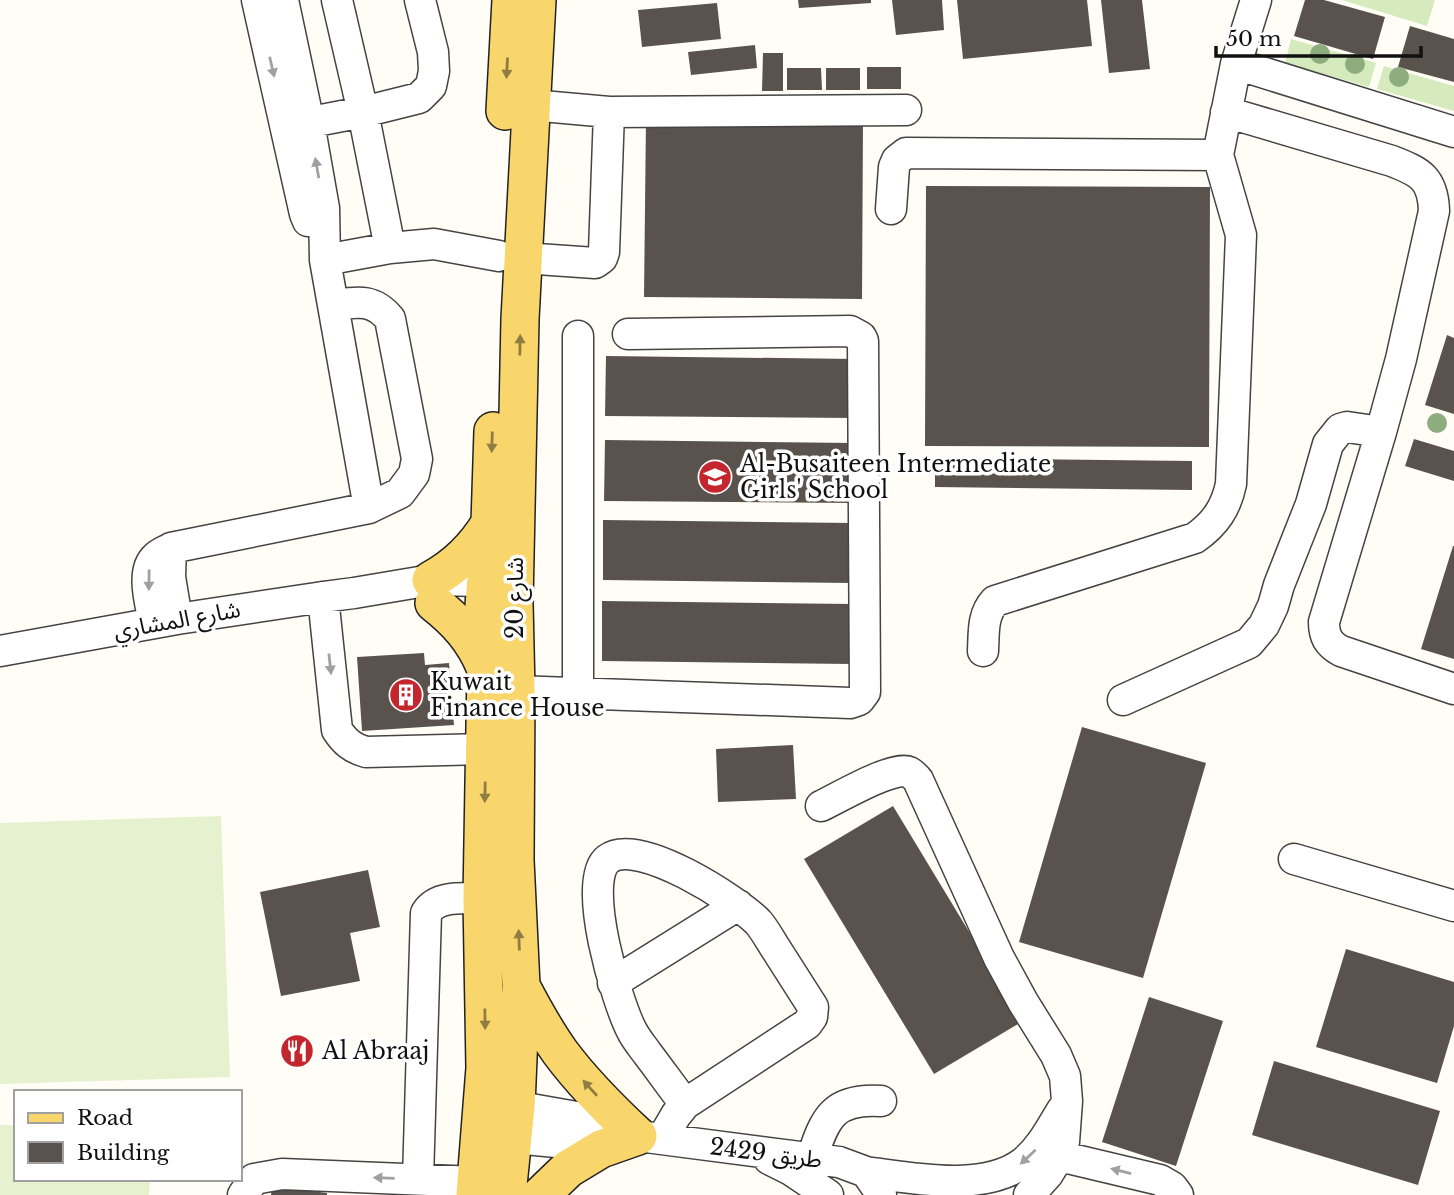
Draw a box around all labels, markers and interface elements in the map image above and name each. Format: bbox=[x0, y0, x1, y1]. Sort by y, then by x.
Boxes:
scale bar bbox=[1216, 14, 1421, 58]
text: 50 m bbox=[1226, 26, 1282, 52]
one-way arrow bbox=[267, 56, 278, 78]
one-way arrow bbox=[502, 57, 513, 79]
one-way arrow bbox=[311, 157, 322, 179]
one-way arrow bbox=[514, 334, 525, 356]
one-way arrow bbox=[487, 432, 498, 454]
place label: Al-Busaiteen Intermediate Girls' School bbox=[739, 450, 1051, 504]
school or university icon: Al-Busaiteen Intermediate Girls' School bbox=[696, 458, 734, 496]
street label: شارع 20 bbox=[501, 557, 532, 639]
one-way arrow bbox=[143, 569, 155, 591]
street label: شارع المشاري bbox=[111, 595, 243, 648]
one-way arrow bbox=[325, 654, 336, 676]
place label: Kuwait Finance House bbox=[430, 668, 605, 722]
building icon: Kuwait Finance House bbox=[387, 676, 425, 714]
one-way arrow bbox=[479, 781, 490, 803]
one-way arrow bbox=[513, 929, 524, 951]
one-way arrow bbox=[479, 1009, 490, 1031]
restaurant icon: Al Abraaj bbox=[278, 1032, 316, 1070]
place label: Al Abraaj bbox=[321, 1037, 429, 1065]
one-way arrow bbox=[582, 1079, 598, 1097]
legend bbox=[14, 1090, 242, 1181]
text: Road bbox=[77, 1105, 133, 1131]
street label: طريق 2429 bbox=[708, 1132, 824, 1174]
text: Building bbox=[77, 1140, 170, 1166]
one-way arrow bbox=[1020, 1148, 1037, 1164]
one-way arrow bbox=[1110, 1165, 1132, 1176]
one-way arrow bbox=[373, 1173, 395, 1184]

